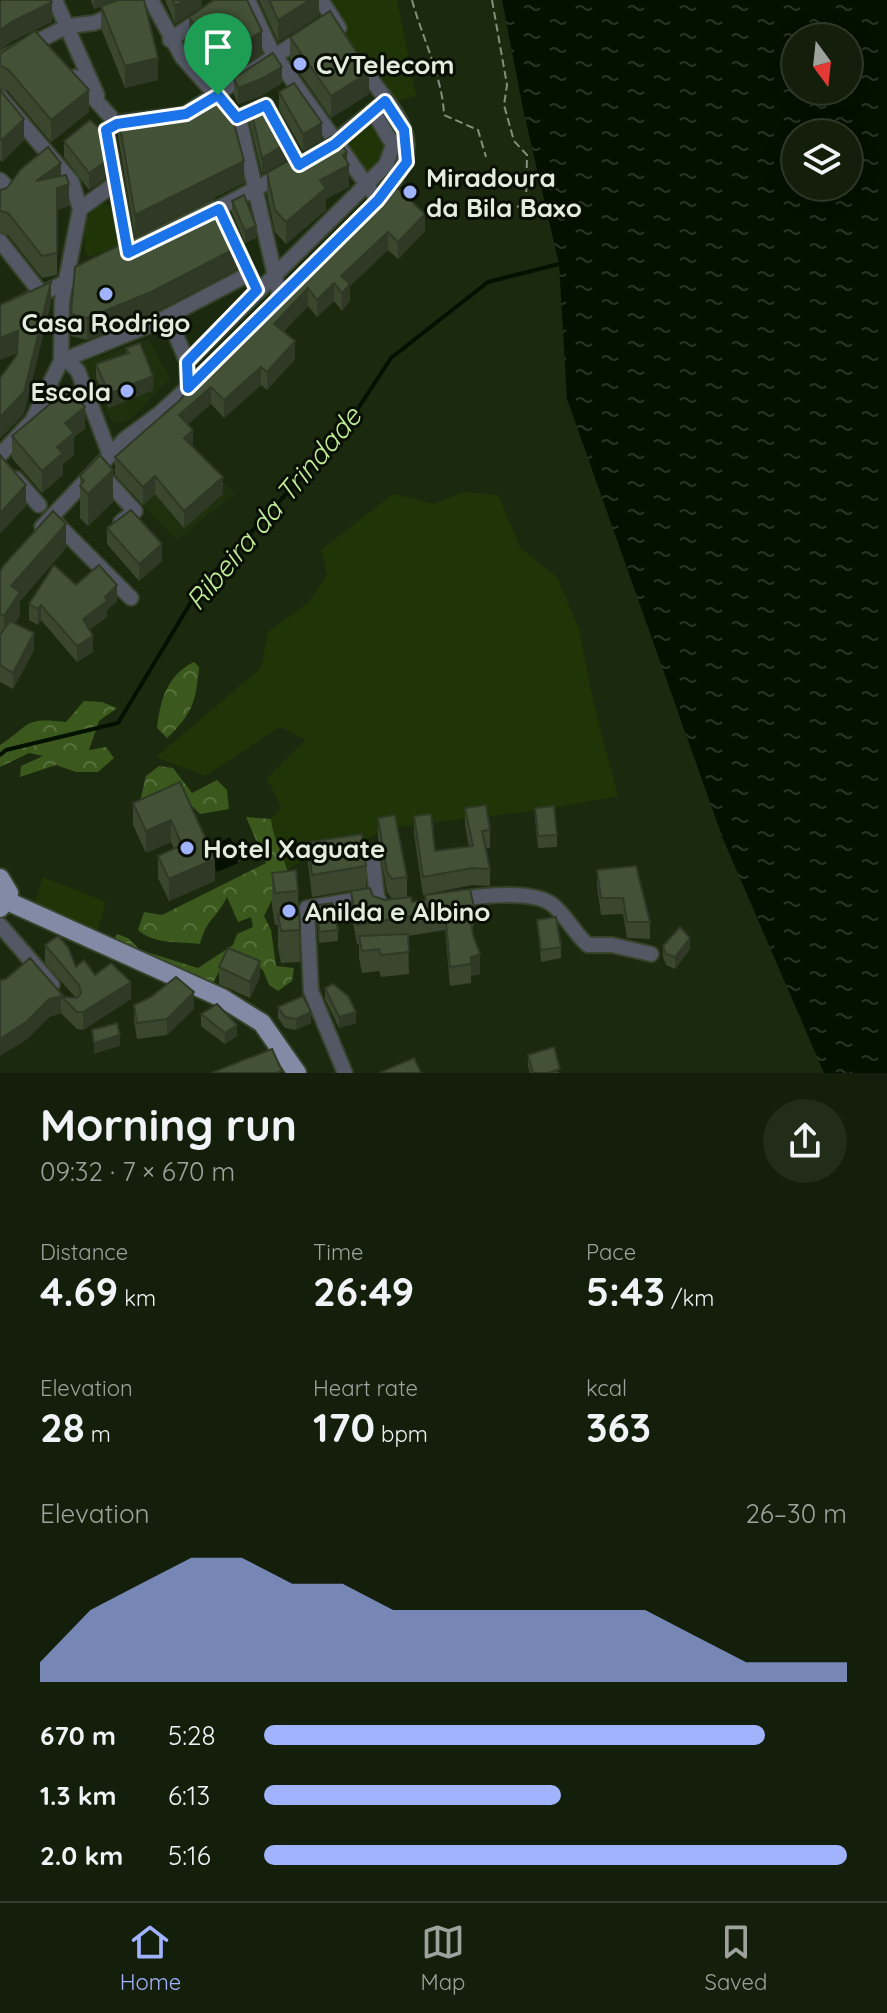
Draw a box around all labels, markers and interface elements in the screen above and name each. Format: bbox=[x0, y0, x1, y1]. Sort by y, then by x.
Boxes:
pin bbox=[184, 13, 252, 95]
north arrow bbox=[782, 24, 862, 104]
map controls bbox=[782, 24, 862, 200]
icon: arrive bbox=[196, 25, 240, 69]
place label: CVTelecom bbox=[316, 48, 455, 81]
marker: CVTelecom bbox=[291, 55, 309, 73]
button: layers bbox=[782, 120, 862, 200]
place label: Miradoura da Bila Baxo bbox=[426, 161, 582, 224]
marker: Miradoura da Bila Baxo bbox=[401, 183, 419, 201]
marker: Casa Rodrigo bbox=[97, 285, 115, 303]
place label: Casa Rodrigo bbox=[22, 306, 190, 339]
place label: Escola bbox=[31, 375, 111, 408]
marker: Escola bbox=[118, 382, 136, 400]
water label: Ribeira da Trindade bbox=[178, 398, 369, 617]
place label: Hotel Xaguate bbox=[203, 832, 385, 865]
marker: Hotel Xaguate bbox=[178, 839, 196, 857]
place label: Anilda e Albino bbox=[305, 895, 490, 928]
marker: Anilda e Albino bbox=[280, 902, 298, 920]
text: Morning run bbox=[40, 1097, 297, 1152]
button: share bbox=[763, 1099, 847, 1183]
text: 09:32 · 7 × 670 m bbox=[40, 1155, 235, 1188]
text: Distance bbox=[40, 1238, 128, 1266]
text: Time bbox=[313, 1238, 364, 1266]
text: Pace bbox=[586, 1238, 636, 1266]
text: 4.69 bbox=[40, 1266, 118, 1316]
text: 26:49 bbox=[313, 1266, 414, 1316]
text: 5:43 bbox=[586, 1266, 665, 1316]
text: km bbox=[118, 1284, 156, 1312]
text: /km bbox=[665, 1284, 714, 1312]
text: Elevation bbox=[40, 1374, 133, 1402]
text: Heart rate bbox=[313, 1374, 418, 1402]
text: kcal bbox=[586, 1374, 627, 1402]
text: 28 bbox=[40, 1402, 85, 1452]
text: 170 bbox=[313, 1402, 375, 1452]
text: 363 bbox=[586, 1402, 651, 1452]
text: m bbox=[85, 1420, 111, 1448]
text: bpm bbox=[375, 1420, 428, 1448]
text: Elevation bbox=[40, 1497, 150, 1530]
text: 26–30 m bbox=[745, 1497, 847, 1530]
text: 670 m bbox=[40, 1719, 116, 1752]
text: 5:28 bbox=[168, 1719, 215, 1752]
text: 1.3 km bbox=[40, 1779, 117, 1812]
text: 6:13 bbox=[168, 1779, 210, 1812]
text: 2.0 km bbox=[40, 1839, 123, 1872]
text: 5:16 bbox=[168, 1839, 211, 1872]
tab: Home bbox=[120, 1920, 181, 1996]
tab: Map bbox=[421, 1920, 465, 1996]
tab: Saved bbox=[705, 1920, 767, 1996]

